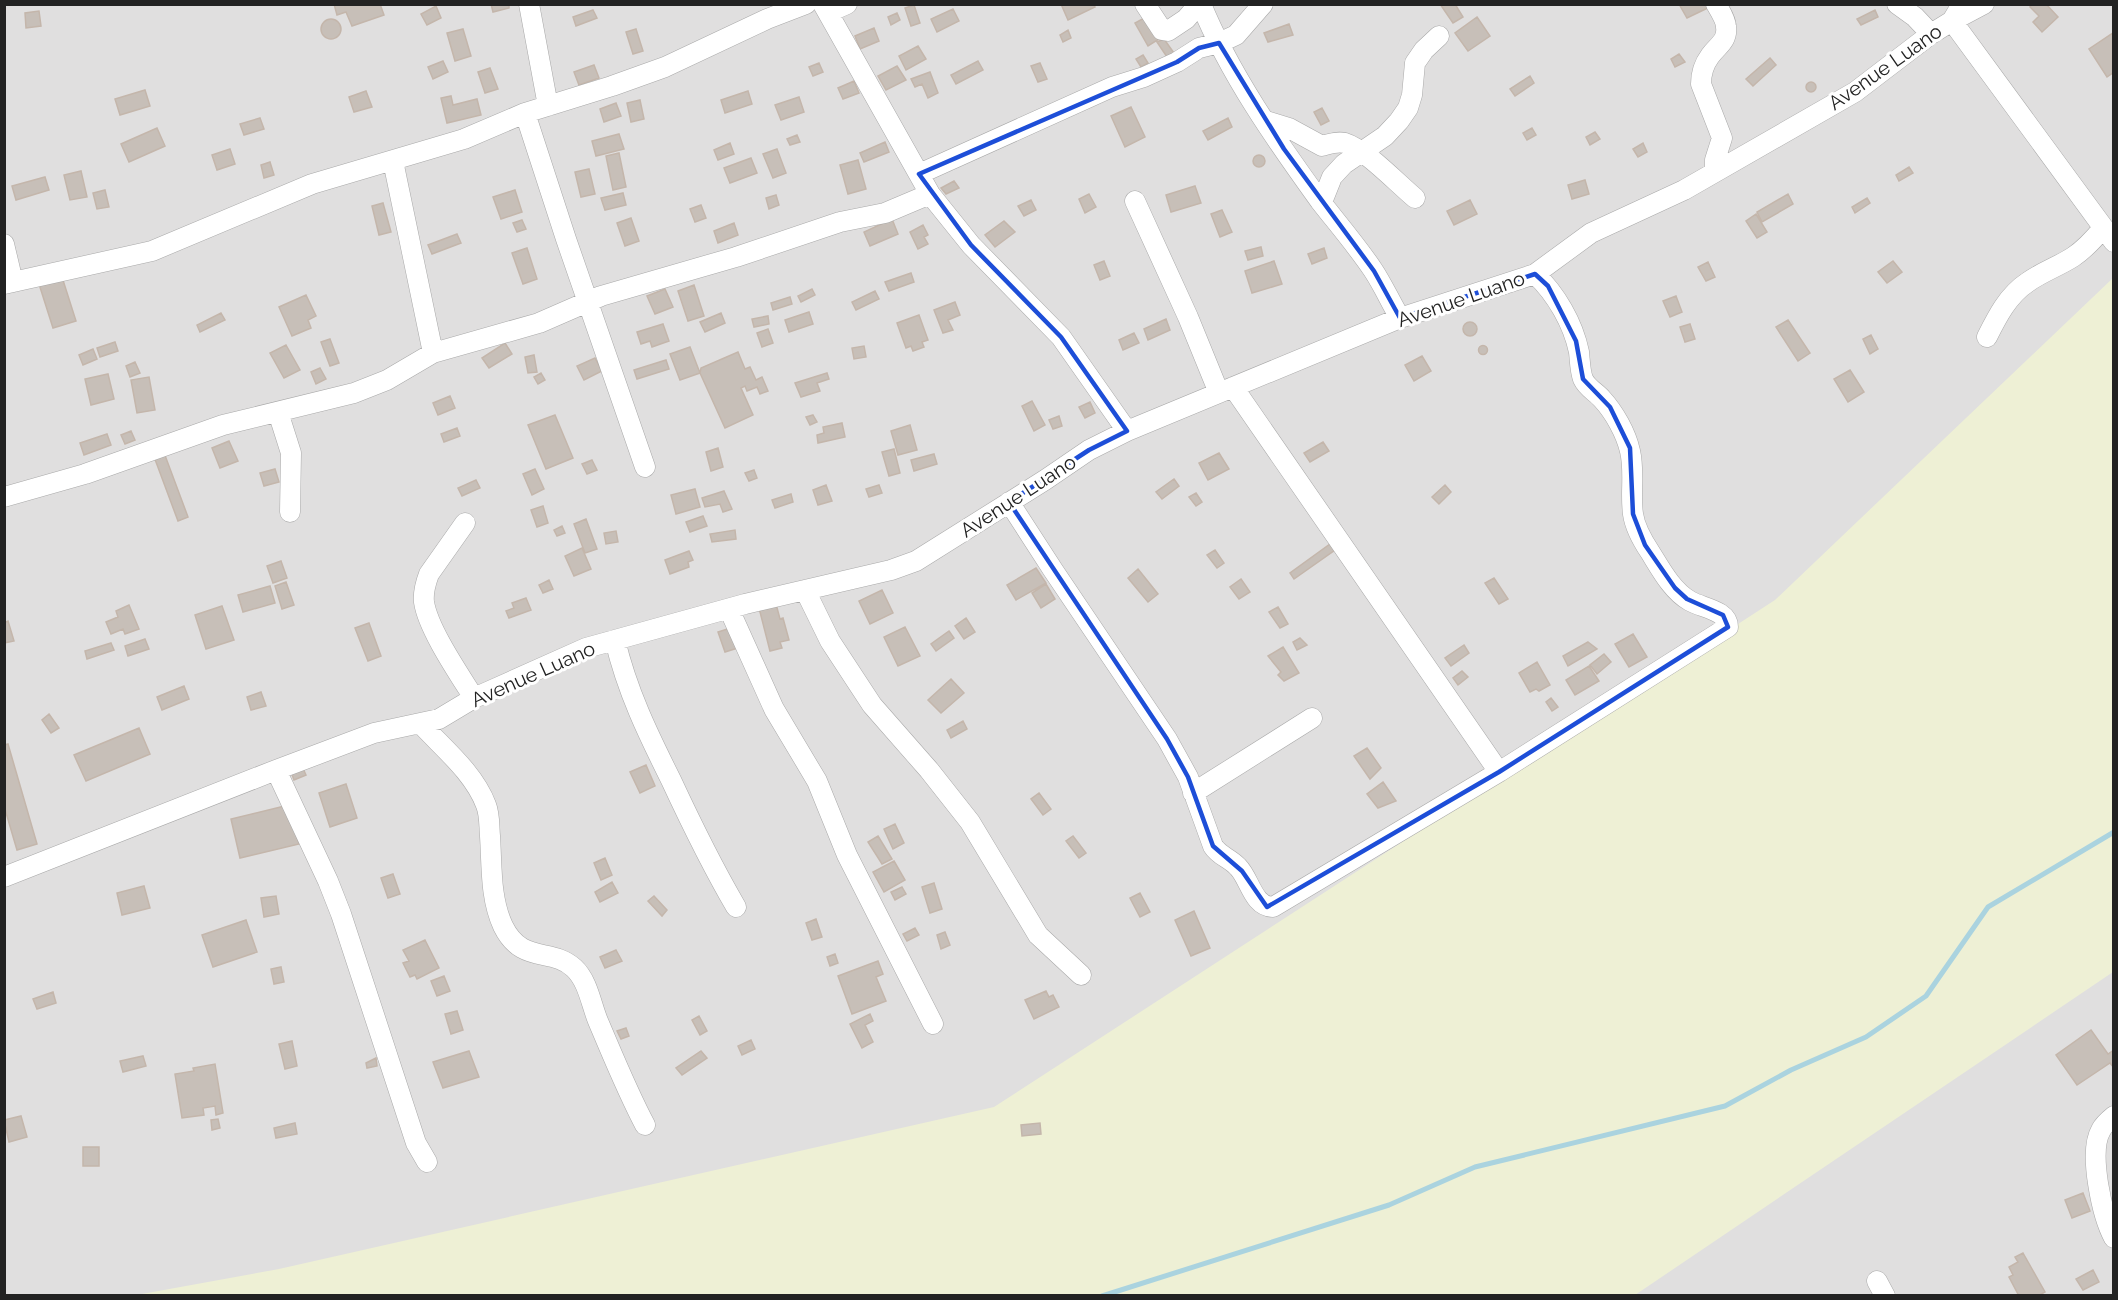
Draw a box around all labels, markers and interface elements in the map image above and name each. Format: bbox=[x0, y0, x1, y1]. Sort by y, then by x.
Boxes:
street label: Avenue Luano bbox=[1824, 19, 1947, 115]
street label: Avenue Luano bbox=[1394, 266, 1528, 332]
street label: Avenue Luano bbox=[956, 450, 1080, 542]
street label: Avenue Luano bbox=[467, 636, 599, 712]

